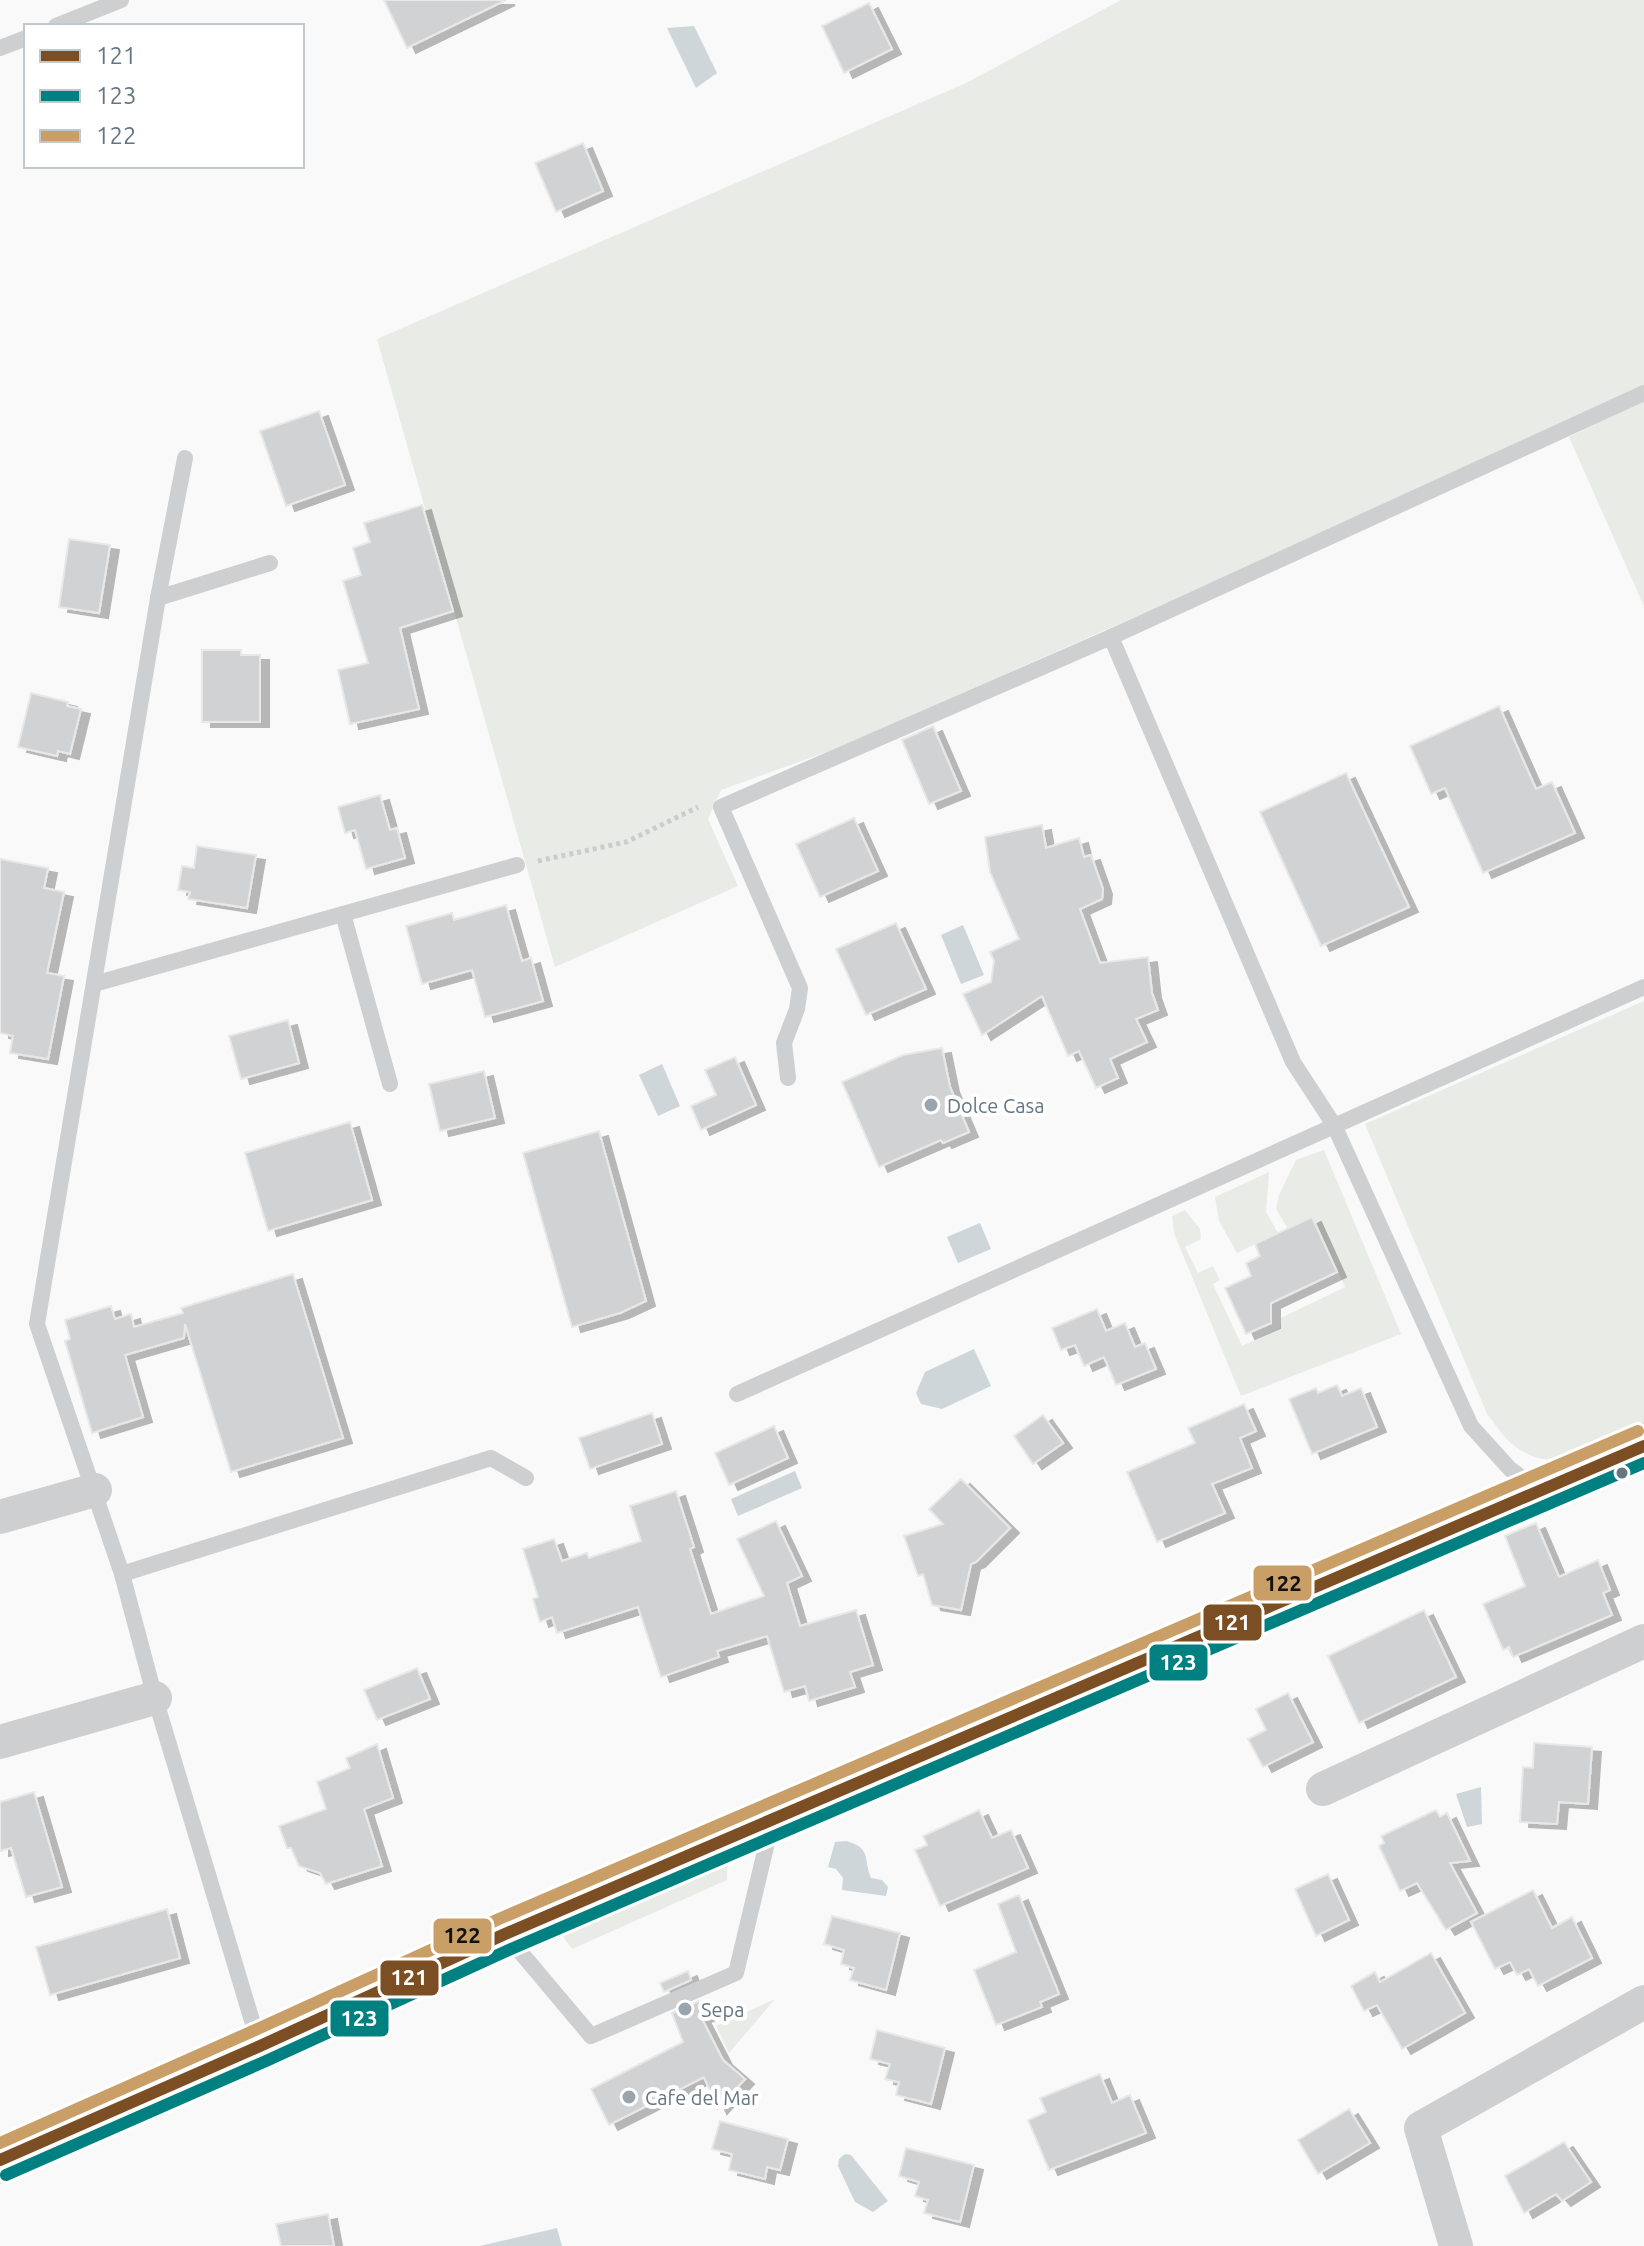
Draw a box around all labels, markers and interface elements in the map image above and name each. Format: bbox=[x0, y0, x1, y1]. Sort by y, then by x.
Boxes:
legend bbox=[24, 24, 304, 168]
text: 121 bbox=[96, 42, 137, 69]
text: 123 bbox=[96, 82, 137, 109]
text: 122 bbox=[96, 122, 137, 149]
place label: Dolce Casa bbox=[947, 1094, 1044, 1117]
marker: Dolce Casa bbox=[922, 1096, 940, 1114]
unlabelled marker bbox=[1614, 1465, 1630, 1481]
line badge: 122 bbox=[1252, 1564, 1313, 1602]
text: 122 bbox=[1264, 1570, 1302, 1595]
line badge: 121 bbox=[1202, 1603, 1263, 1642]
text: 121 bbox=[1213, 1609, 1251, 1634]
line badge: 123 bbox=[1148, 1643, 1209, 1682]
text: 123 bbox=[1159, 1649, 1197, 1674]
line badge: 122 bbox=[432, 1917, 493, 1955]
text: 122 bbox=[443, 1922, 481, 1947]
line badge: 121 bbox=[379, 1959, 440, 1997]
text: 121 bbox=[390, 1964, 428, 1989]
place label: Sepa bbox=[701, 1998, 745, 2021]
line badge: 123 bbox=[329, 1999, 390, 2038]
marker: Sepa bbox=[676, 2000, 694, 2018]
text: 123 bbox=[340, 2005, 378, 2030]
place label: Cafe del Mar bbox=[645, 2086, 759, 2109]
marker: Cafe del Mar bbox=[620, 2088, 638, 2106]

